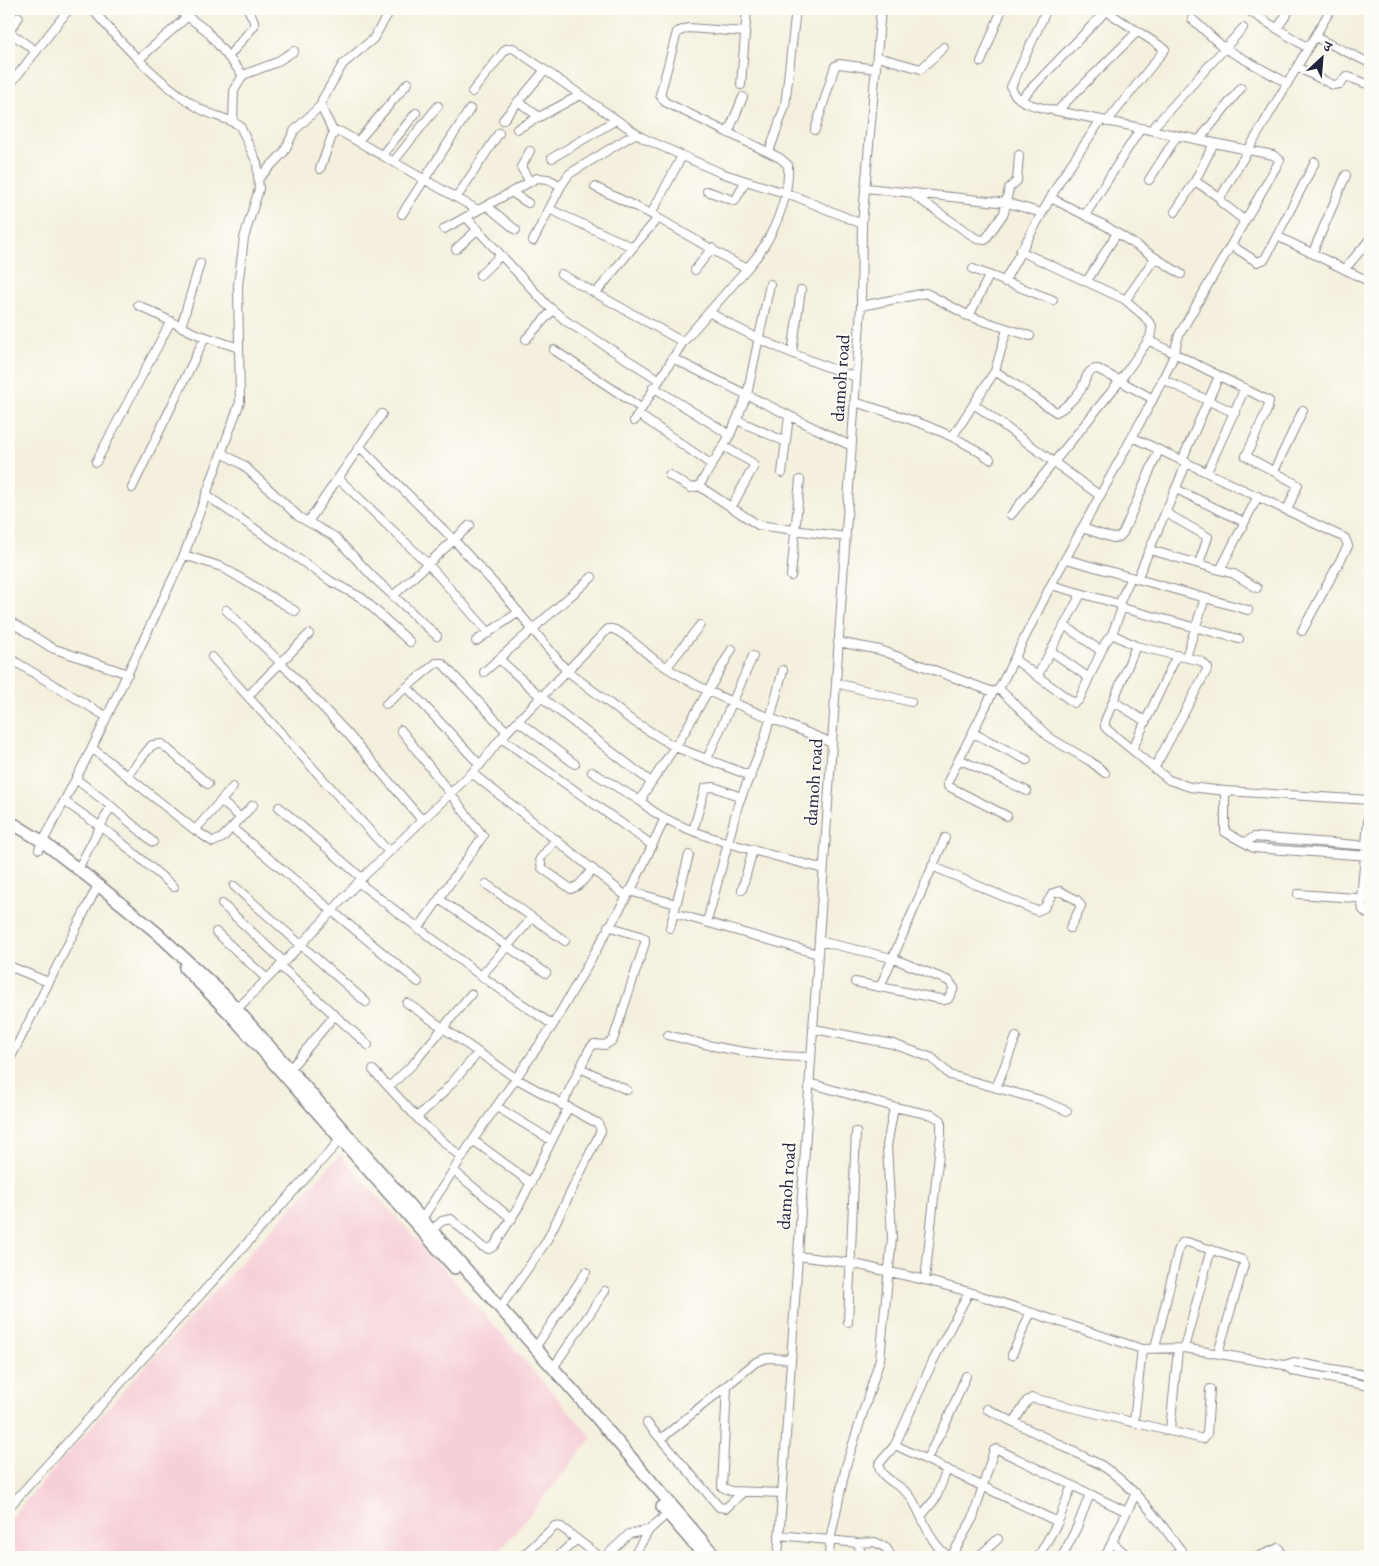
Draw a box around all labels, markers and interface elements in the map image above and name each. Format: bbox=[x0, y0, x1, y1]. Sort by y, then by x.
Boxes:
north arrow bbox=[1296, 32, 1346, 82]
text: उ bbox=[1320, 36, 1336, 56]
street label: damoh road bbox=[824, 333, 856, 422]
street label: damoh road bbox=[797, 737, 829, 826]
street label: damoh road bbox=[770, 1141, 802, 1230]

